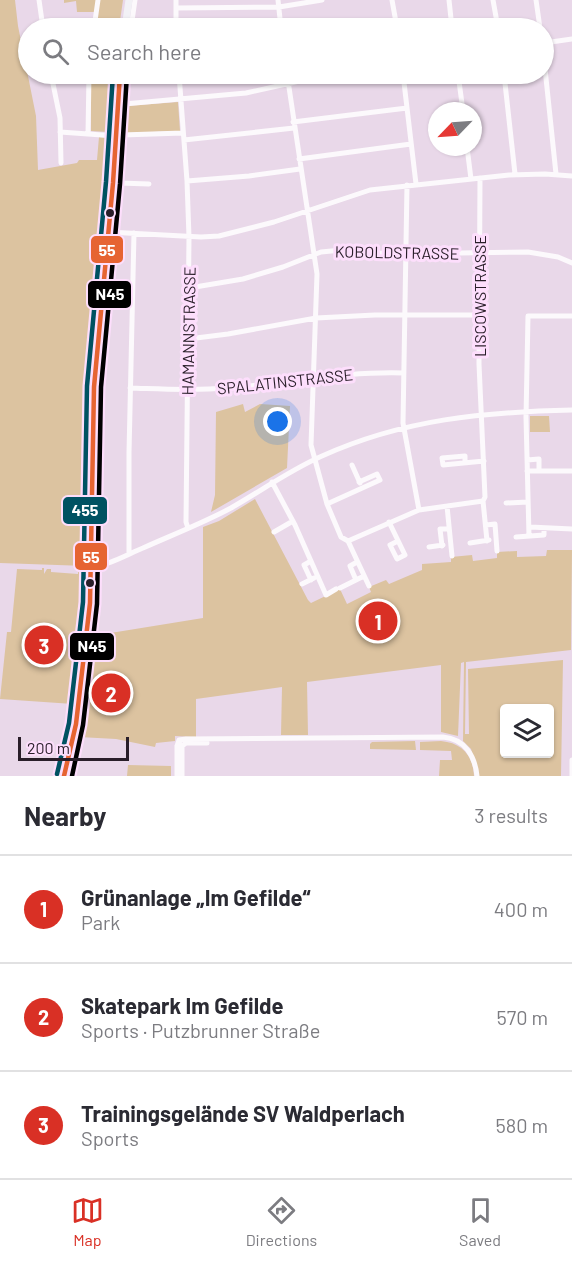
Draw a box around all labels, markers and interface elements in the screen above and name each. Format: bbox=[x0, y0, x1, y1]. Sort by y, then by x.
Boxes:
search box bbox=[18, 18, 554, 84]
icon: search bbox=[39, 35, 72, 68]
text: Search here bbox=[87, 38, 201, 64]
north arrow bbox=[428, 102, 482, 156]
unlabelled marker bbox=[104, 207, 116, 219]
line badge: 55 bbox=[90, 235, 124, 264]
street label: LISCOWSTRASSE bbox=[470, 235, 489, 357]
text: 55 bbox=[98, 240, 116, 259]
street label: KOBOLDSTRASSE bbox=[335, 241, 459, 263]
street label: HAMANNSTRASSE bbox=[177, 266, 199, 396]
line badge: N45 bbox=[87, 280, 132, 309]
text: N45 bbox=[96, 284, 125, 303]
street label: SPALATINSTRASSE bbox=[216, 364, 354, 398]
your location bbox=[263, 407, 292, 436]
line badge: 455 bbox=[62, 496, 108, 525]
text: 455 bbox=[72, 500, 99, 519]
line badge: 55 bbox=[74, 542, 108, 571]
text: 55 bbox=[82, 547, 100, 566]
unlabelled marker bbox=[84, 577, 96, 589]
pin: 1 bbox=[358, 598, 398, 644]
pin: 3 bbox=[24, 622, 63, 668]
line badge: N45 bbox=[69, 632, 115, 661]
text: N45 bbox=[78, 636, 107, 655]
pin: 2 bbox=[92, 670, 130, 716]
map controls bbox=[500, 704, 554, 758]
button: layers bbox=[500, 704, 554, 758]
scale bar bbox=[18, 734, 129, 762]
text: 200 m bbox=[27, 738, 70, 757]
text: Nearby bbox=[24, 800, 106, 831]
text: 3 results bbox=[474, 803, 548, 827]
text: Grünanlage „Im Gefilde“ bbox=[81, 884, 311, 910]
text: 1 bbox=[40, 897, 47, 921]
text: 400 m bbox=[494, 897, 548, 921]
text: Park bbox=[81, 910, 120, 934]
text: Skatepark Im Gefilde bbox=[81, 992, 284, 1018]
text: 2 bbox=[38, 1005, 49, 1029]
text: 570 m bbox=[496, 1005, 548, 1029]
text: Sports · Putzbrunner Straße bbox=[81, 1018, 320, 1042]
text: Trainingsgelände SV Waldperlach bbox=[81, 1100, 405, 1126]
text: 3 bbox=[38, 1113, 49, 1137]
text: 580 m bbox=[495, 1113, 548, 1137]
text: Sports bbox=[81, 1126, 139, 1150]
tab: Map bbox=[71, 1194, 104, 1249]
tab: Directions bbox=[246, 1194, 317, 1249]
tab: Saved bbox=[459, 1194, 501, 1249]

